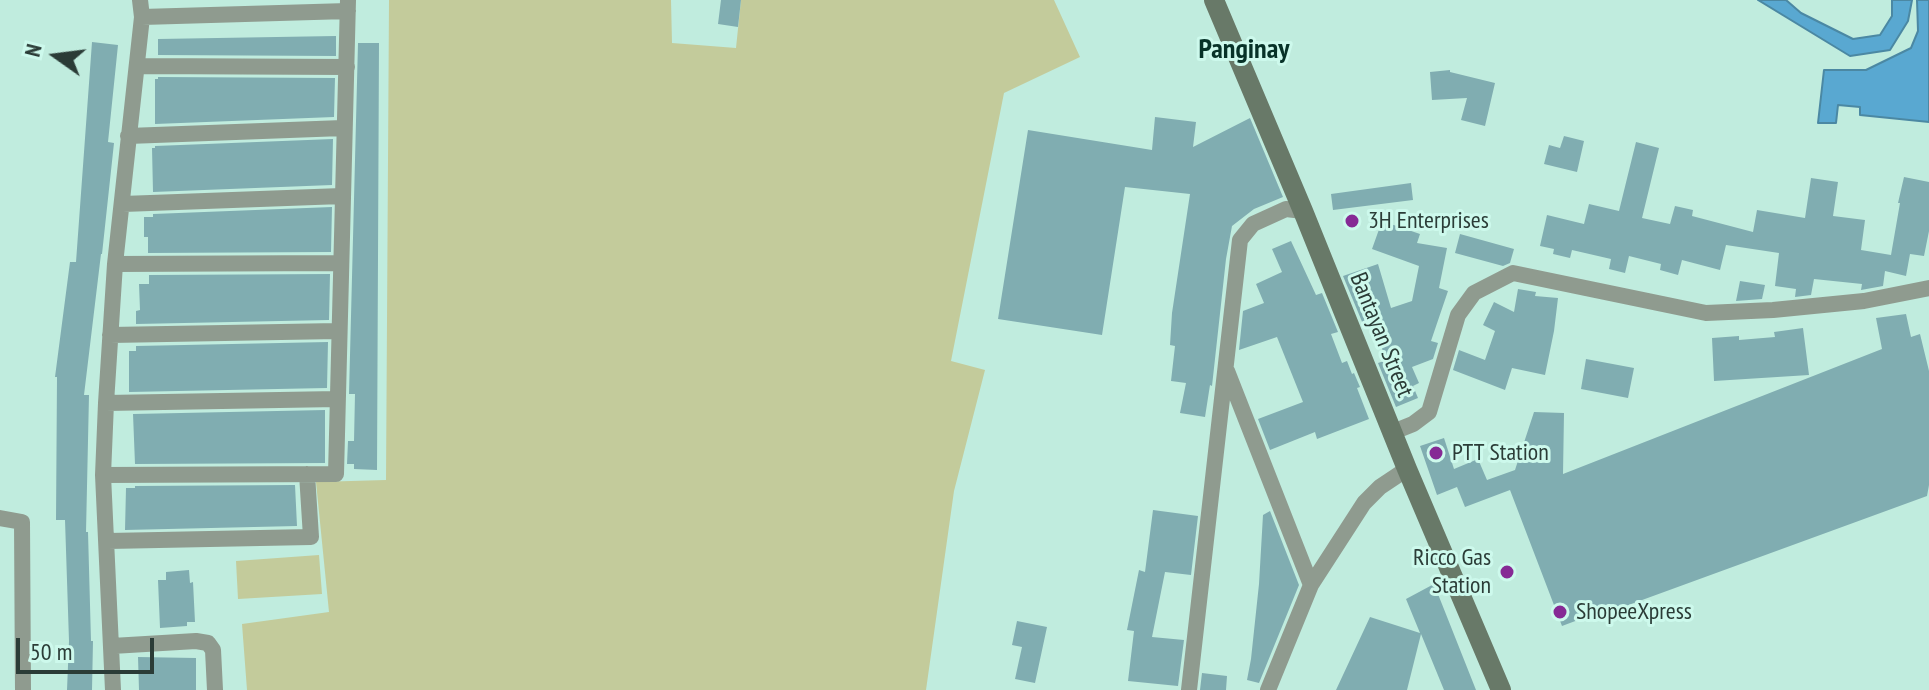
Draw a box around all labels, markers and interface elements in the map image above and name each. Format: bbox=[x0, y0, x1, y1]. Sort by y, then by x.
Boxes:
north arrow bbox=[16, 16, 96, 96]
district label: Panginay bbox=[1199, 33, 1289, 67]
text: N bbox=[18, 41, 48, 59]
place label: 3H Enterprises bbox=[1368, 207, 1489, 235]
marker: 3H Enterprises bbox=[1343, 212, 1361, 230]
street label: Bantayan Street bbox=[1343, 269, 1419, 401]
place label: PTT Station bbox=[1452, 439, 1549, 467]
marker: PTT Station bbox=[1427, 444, 1445, 462]
place label: Ricco Gas Station bbox=[1413, 544, 1491, 600]
marker: Ricco Gas Station bbox=[1498, 563, 1516, 581]
place label: ShopeeXpress bbox=[1576, 598, 1692, 626]
marker: ShopeeXpress bbox=[1551, 603, 1569, 621]
scale bar bbox=[20, 622, 158, 672]
text: 50 m bbox=[30, 636, 72, 667]

